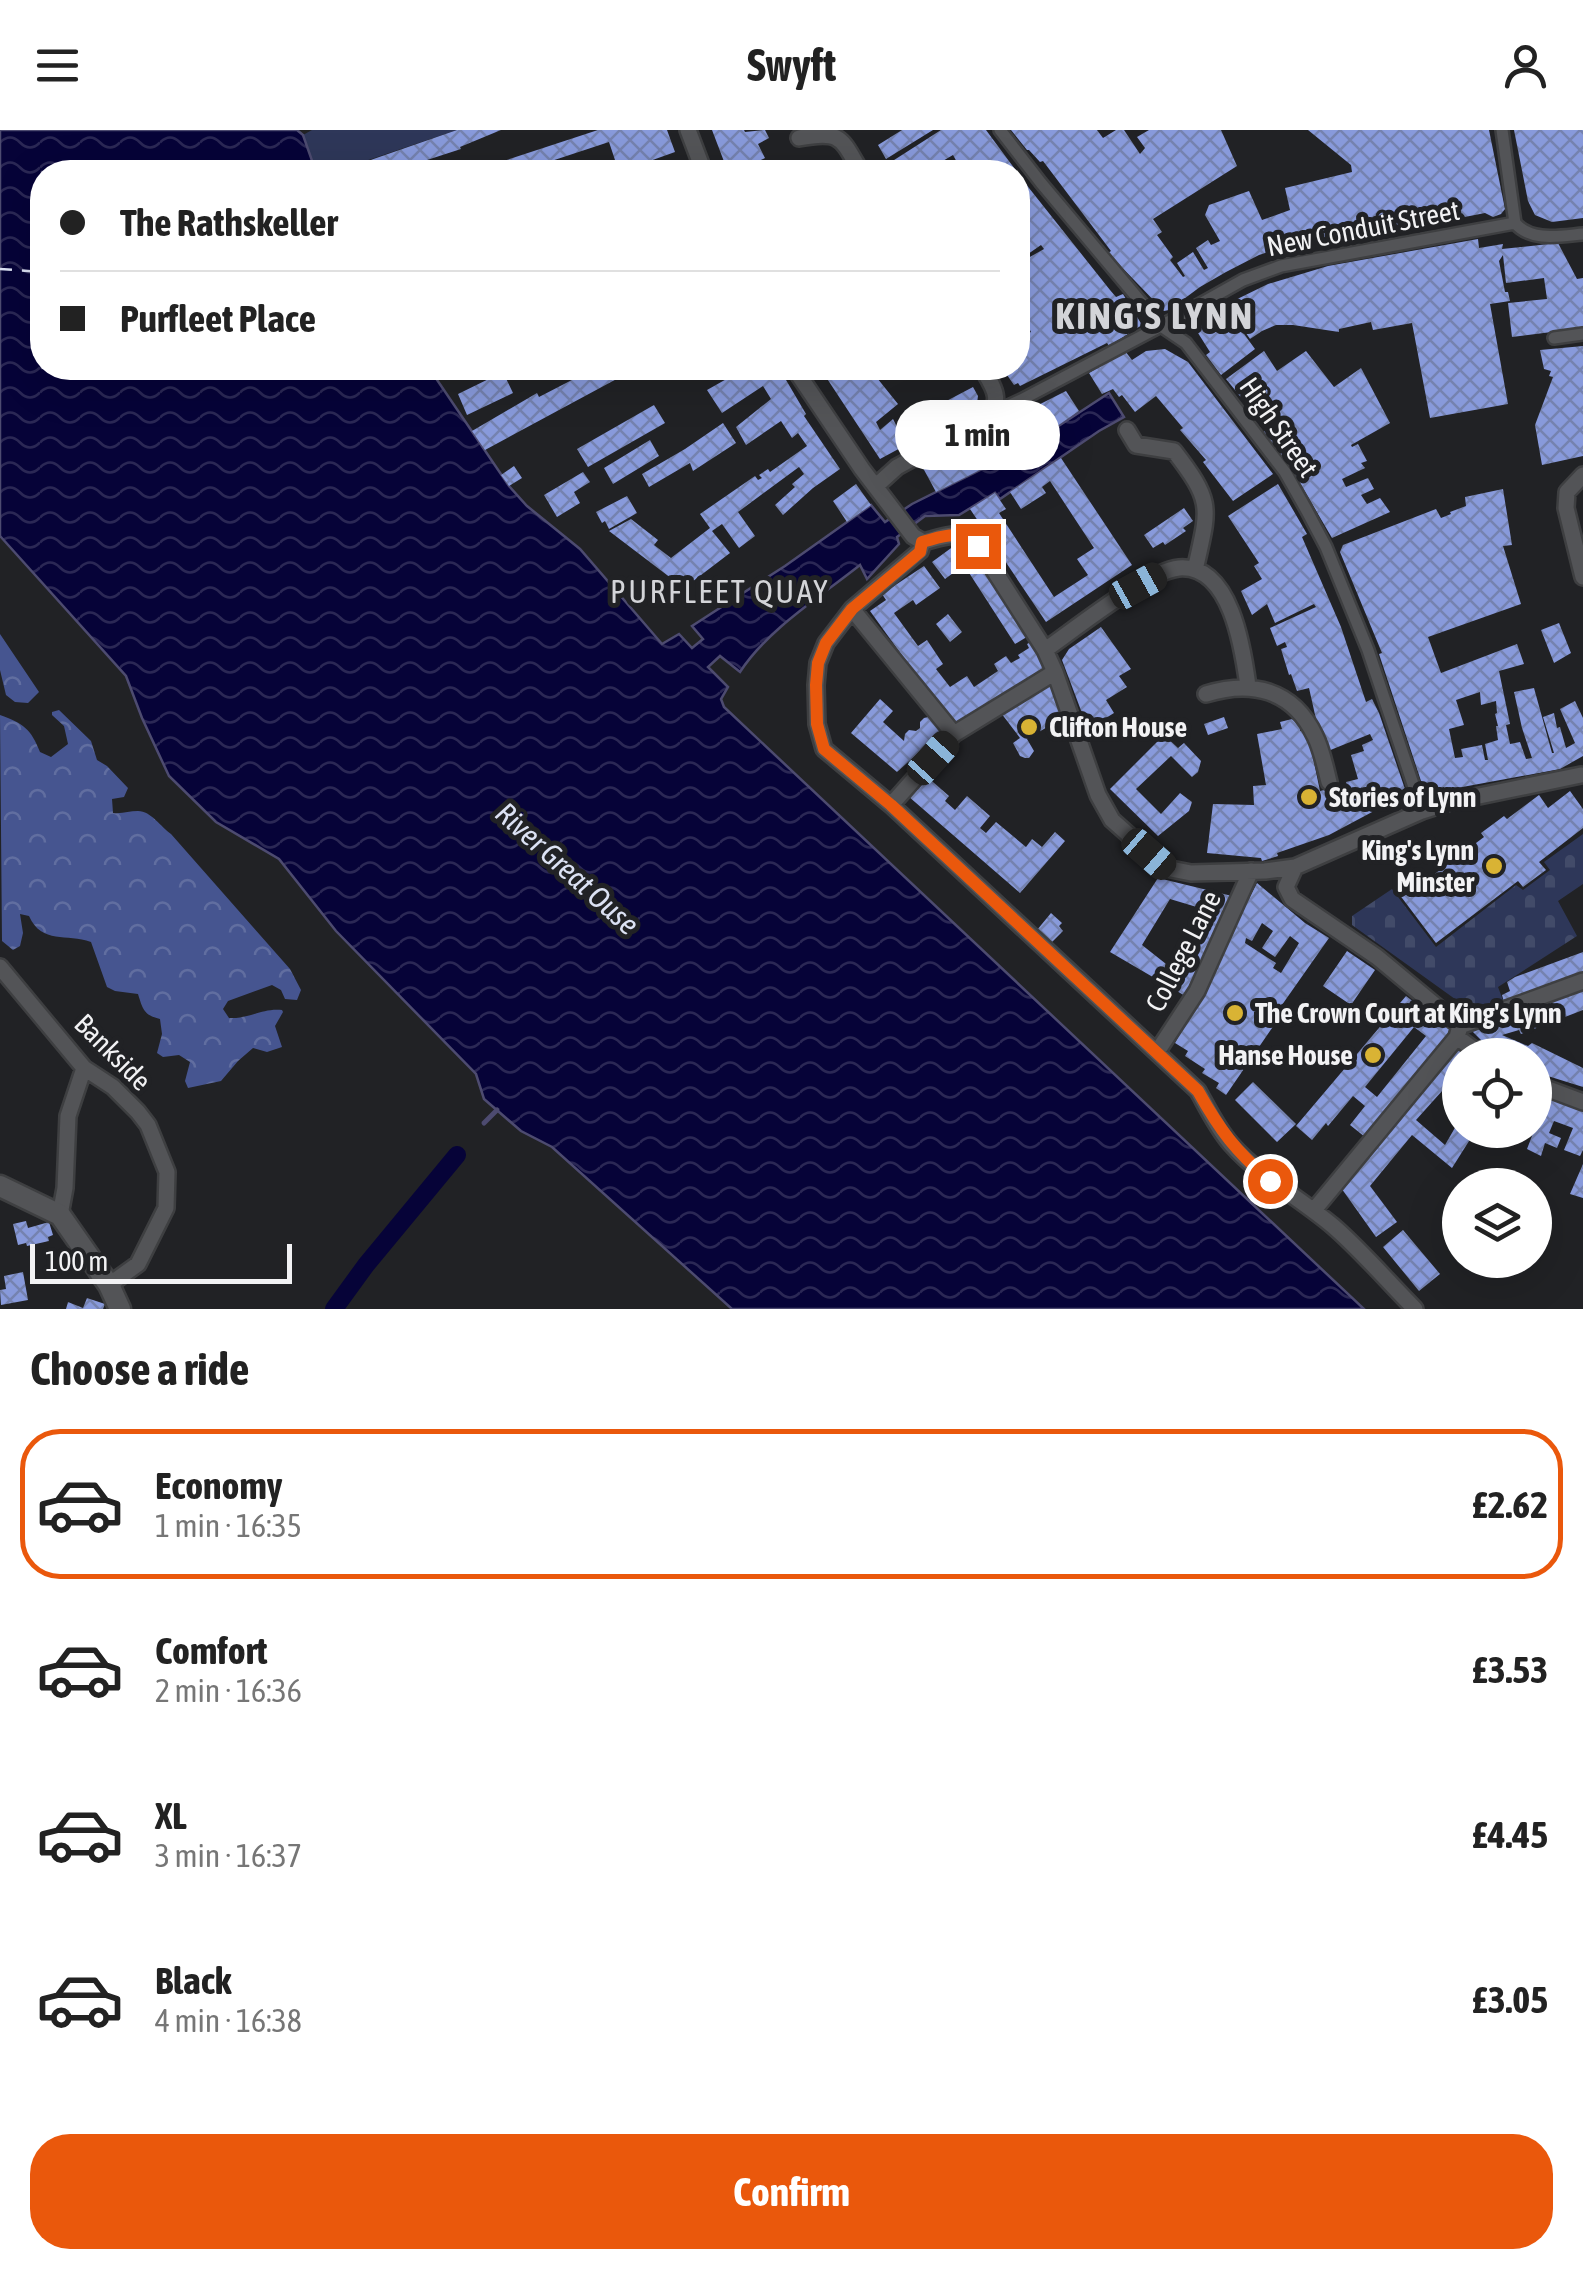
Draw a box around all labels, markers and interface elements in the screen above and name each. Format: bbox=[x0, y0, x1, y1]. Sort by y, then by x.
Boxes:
icon: menu bbox=[30, 38, 85, 93]
icon: person bbox=[1498, 38, 1553, 93]
text: Swyft bbox=[747, 39, 836, 91]
street label: New Conduit Street bbox=[1264, 194, 1462, 262]
text: The Rathskeller bbox=[120, 201, 338, 244]
district label: KING'S LYNN bbox=[1055, 294, 1255, 337]
text: Purfleet Place bbox=[120, 297, 316, 340]
street label: High Street bbox=[1233, 371, 1325, 483]
callout: 1 min bbox=[896, 401, 1060, 471]
text: 1 min bbox=[945, 416, 1010, 453]
route end bbox=[956, 524, 1001, 569]
car bbox=[1104, 558, 1172, 614]
district label: PURFLEET QUAY bbox=[610, 573, 830, 610]
place label: Clifton House bbox=[1049, 711, 1187, 743]
marker: Clifton House bbox=[1018, 716, 1040, 738]
car bbox=[902, 726, 964, 790]
place label: Stories of Lynn bbox=[1329, 781, 1476, 813]
marker: Stories of Lynn bbox=[1298, 786, 1320, 808]
water label: River Great Ouse bbox=[489, 795, 646, 941]
car bbox=[1117, 823, 1181, 885]
place label: King's Lynn Minster bbox=[1361, 834, 1475, 898]
marker: King's Lynn Minster bbox=[1483, 855, 1505, 877]
street label: College Lane bbox=[1139, 885, 1227, 1017]
place label: The Crown Court at King's Lynn bbox=[1255, 997, 1562, 1029]
marker: The Crown Court at King's Lynn bbox=[1224, 1002, 1246, 1024]
street label: Bankside bbox=[68, 1007, 158, 1097]
map controls bbox=[1442, 1038, 1552, 1278]
button: locate bbox=[1442, 1038, 1552, 1148]
place label: Hanse House bbox=[1218, 1039, 1353, 1071]
marker: Hanse House bbox=[1362, 1044, 1384, 1066]
route start bbox=[1248, 1159, 1293, 1204]
button: layers bbox=[1442, 1168, 1552, 1278]
scale bar bbox=[30, 1239, 292, 1284]
text: 100 m bbox=[45, 1245, 108, 1277]
text: Choose a ride bbox=[30, 1343, 249, 1395]
icon: car bbox=[35, 1459, 125, 1549]
text: Economy bbox=[155, 1464, 282, 1507]
text: £2.62 bbox=[1472, 1483, 1548, 1526]
text: 1 min · 16:35 bbox=[155, 1507, 302, 1544]
icon: car bbox=[35, 1624, 125, 1714]
text: Comfort bbox=[155, 1629, 267, 1672]
text: £3.53 bbox=[1472, 1648, 1548, 1691]
text: 2 min · 16:36 bbox=[155, 1672, 302, 1709]
icon: car bbox=[35, 1789, 125, 1879]
text: XL bbox=[155, 1794, 187, 1837]
text: £4.45 bbox=[1472, 1813, 1548, 1856]
text: 3 min · 16:37 bbox=[155, 1837, 302, 1874]
icon: car bbox=[35, 1954, 125, 2044]
text: Black bbox=[155, 1959, 232, 2002]
text: £3.05 bbox=[1472, 1978, 1548, 2021]
text: 4 min · 16:38 bbox=[155, 2002, 302, 2039]
button: Confirm bbox=[30, 2134, 1553, 2249]

